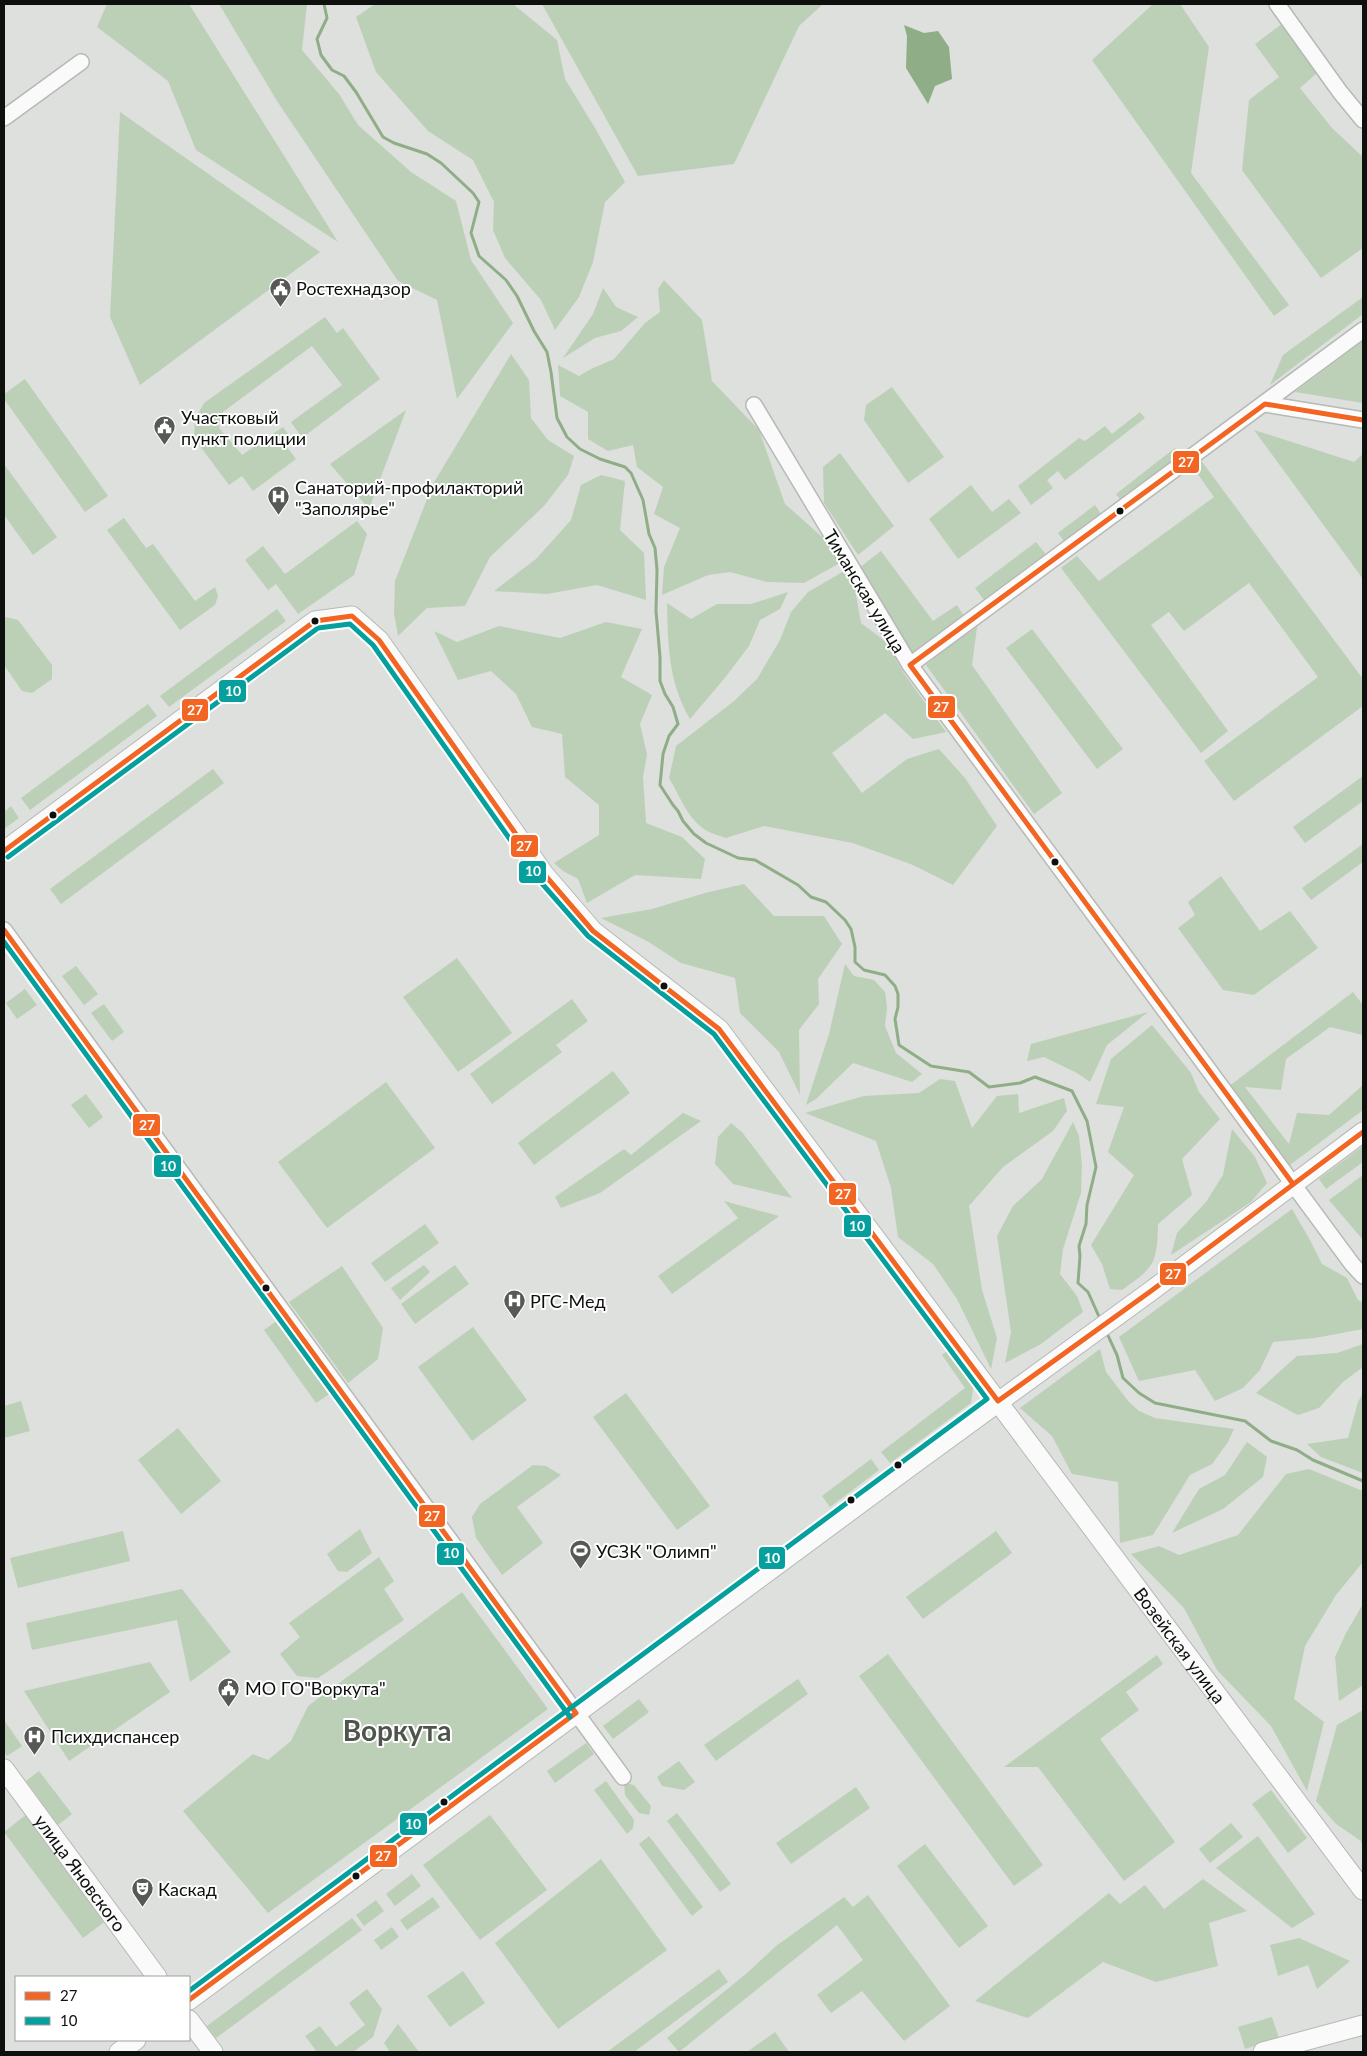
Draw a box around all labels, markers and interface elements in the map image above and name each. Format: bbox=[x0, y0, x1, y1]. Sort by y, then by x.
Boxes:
public building icon: Ростехнадзор bbox=[268, 276, 292, 307]
place label: Ростехнадзор bbox=[296, 277, 411, 299]
place label: Участковый пункт полиции bbox=[181, 406, 306, 449]
public building icon: Участковый пункт полиции bbox=[153, 415, 177, 446]
line badge: 27 bbox=[1172, 450, 1200, 474]
text: 27 bbox=[1178, 453, 1194, 470]
place label: Санаторий-профилакторий "Заполярье" bbox=[295, 476, 523, 519]
hospital icon: Санаторий-профилакторий "Заполярье" bbox=[267, 485, 291, 516]
unlabelled marker bbox=[1115, 506, 1125, 516]
street label: Тиманская улица bbox=[819, 525, 911, 657]
unlabelled marker bbox=[310, 616, 320, 626]
line badge: 10 bbox=[218, 679, 247, 703]
text: 10 bbox=[225, 682, 241, 699]
line badge: 27 bbox=[927, 695, 956, 719]
line badge: 27 bbox=[181, 698, 209, 722]
text: 27 bbox=[933, 698, 949, 715]
text: 27 bbox=[187, 701, 203, 718]
unlabelled marker bbox=[48, 810, 58, 820]
line badge: 27 bbox=[510, 834, 539, 858]
text: 27 bbox=[516, 837, 532, 854]
unlabelled marker bbox=[1050, 857, 1060, 867]
line badge: 10 bbox=[518, 860, 547, 884]
text: 10 bbox=[525, 862, 541, 879]
unlabelled marker bbox=[659, 981, 669, 991]
line badge: 27 bbox=[132, 1113, 161, 1137]
text: 27 bbox=[139, 1116, 155, 1133]
line badge: 10 bbox=[153, 1154, 182, 1178]
text: 10 bbox=[160, 1157, 176, 1174]
line badge: 27 bbox=[828, 1182, 857, 1206]
text: 27 bbox=[835, 1185, 851, 1202]
line badge: 10 bbox=[843, 1214, 872, 1238]
text: 10 bbox=[849, 1217, 865, 1234]
line badge: 27 bbox=[1159, 1262, 1187, 1286]
text: 27 bbox=[1165, 1265, 1181, 1282]
unlabelled marker bbox=[261, 1283, 271, 1293]
hospital icon: РГС-Мед bbox=[502, 1289, 526, 1320]
place label: РГС-Мед bbox=[530, 1290, 606, 1312]
unlabelled marker bbox=[893, 1460, 903, 1470]
unlabelled marker bbox=[846, 1495, 856, 1505]
line badge: 27 bbox=[418, 1504, 446, 1528]
text: 27 bbox=[424, 1507, 440, 1524]
sports icon: УСЗК "Олимп" bbox=[568, 1539, 592, 1570]
place label: УСЗК "Олимп" bbox=[596, 1540, 717, 1562]
line badge: 10 bbox=[436, 1542, 465, 1566]
text: 10 bbox=[443, 1544, 459, 1561]
line badge: 10 bbox=[758, 1546, 786, 1570]
text: 10 bbox=[764, 1549, 780, 1566]
street label: Возейская улица bbox=[1130, 1583, 1230, 1708]
public building icon: МО ГО"Воркута" bbox=[217, 1676, 241, 1707]
place label: МО ГО"Воркута" bbox=[245, 1677, 386, 1699]
district label: Воркута bbox=[343, 1713, 451, 1747]
hospital icon: Психдиспансер bbox=[23, 1724, 47, 1755]
place label: Психдиспансер bbox=[51, 1725, 179, 1747]
unlabelled marker bbox=[439, 1797, 449, 1807]
street label: улица Яновского bbox=[30, 1810, 131, 1936]
line badge: 10 bbox=[399, 1812, 428, 1836]
text: 10 bbox=[405, 1815, 421, 1832]
line badge: 27 bbox=[369, 1844, 398, 1868]
text: 27 bbox=[375, 1847, 391, 1864]
unlabelled marker bbox=[351, 1871, 361, 1881]
theatre icon: Каскад bbox=[130, 1877, 154, 1908]
place label: Каскад bbox=[158, 1878, 217, 1900]
legend bbox=[15, 1976, 190, 2041]
text: 27 bbox=[60, 1986, 78, 2004]
text: 10 bbox=[60, 2011, 78, 2029]

